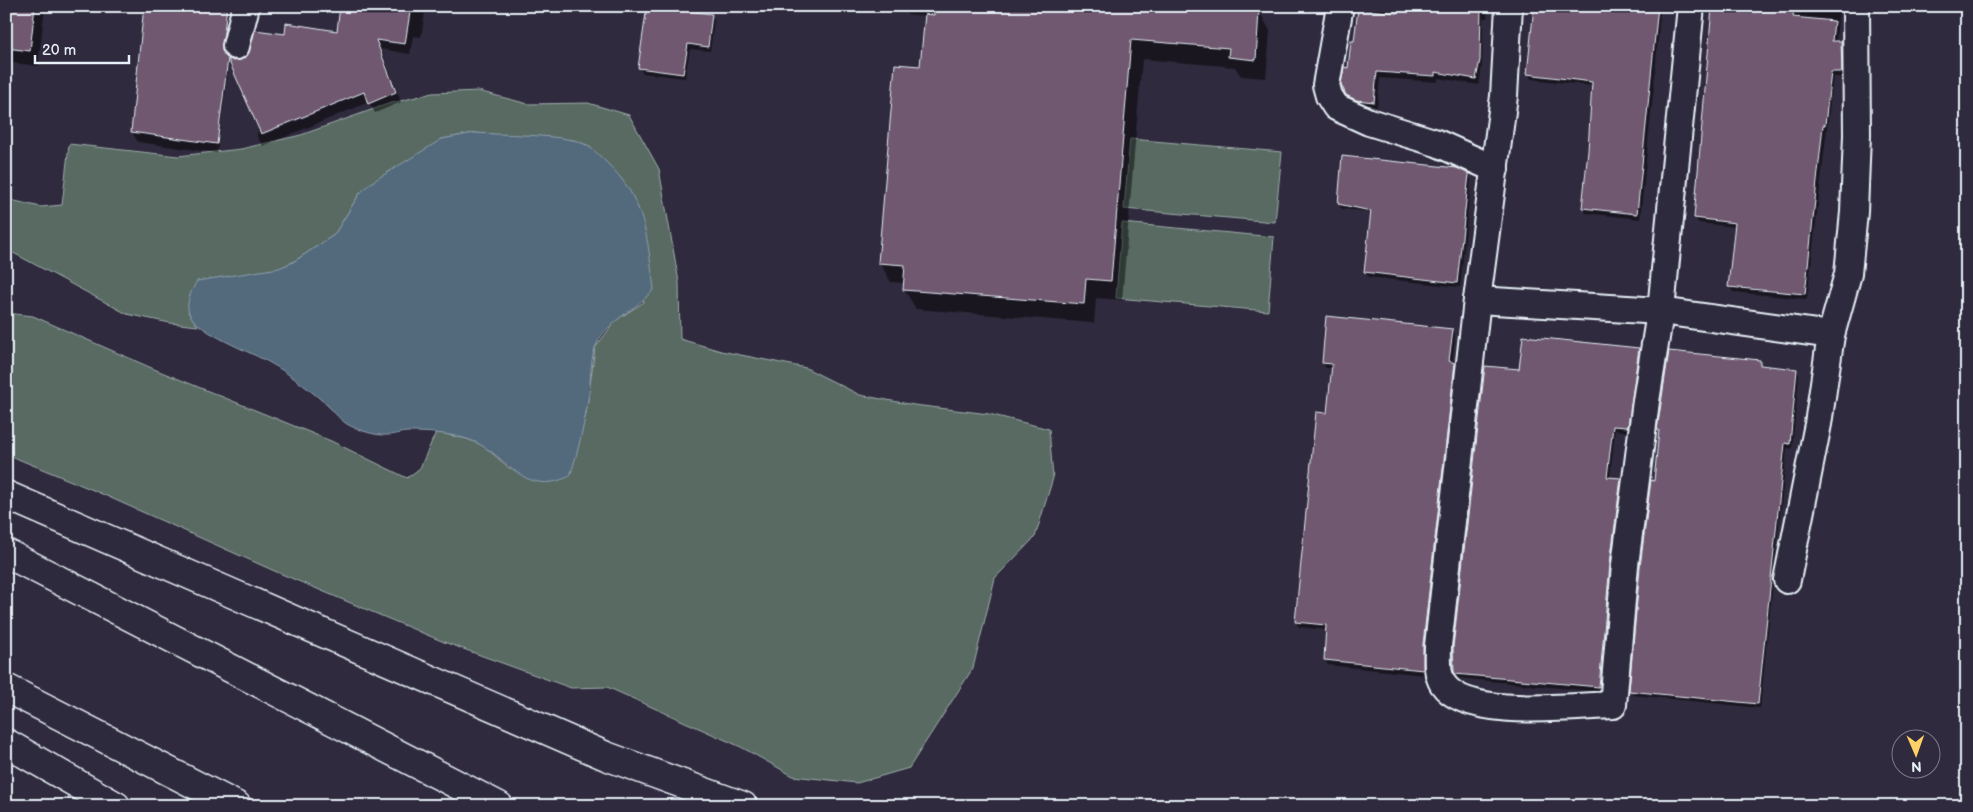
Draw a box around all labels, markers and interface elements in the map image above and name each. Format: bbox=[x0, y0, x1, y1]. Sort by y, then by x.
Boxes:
scale bar bbox=[35, 32, 129, 64]
text: 20 m bbox=[42, 41, 76, 60]
north arrow bbox=[1890, 730, 1940, 780]
text: N bbox=[1911, 758, 1922, 775]

